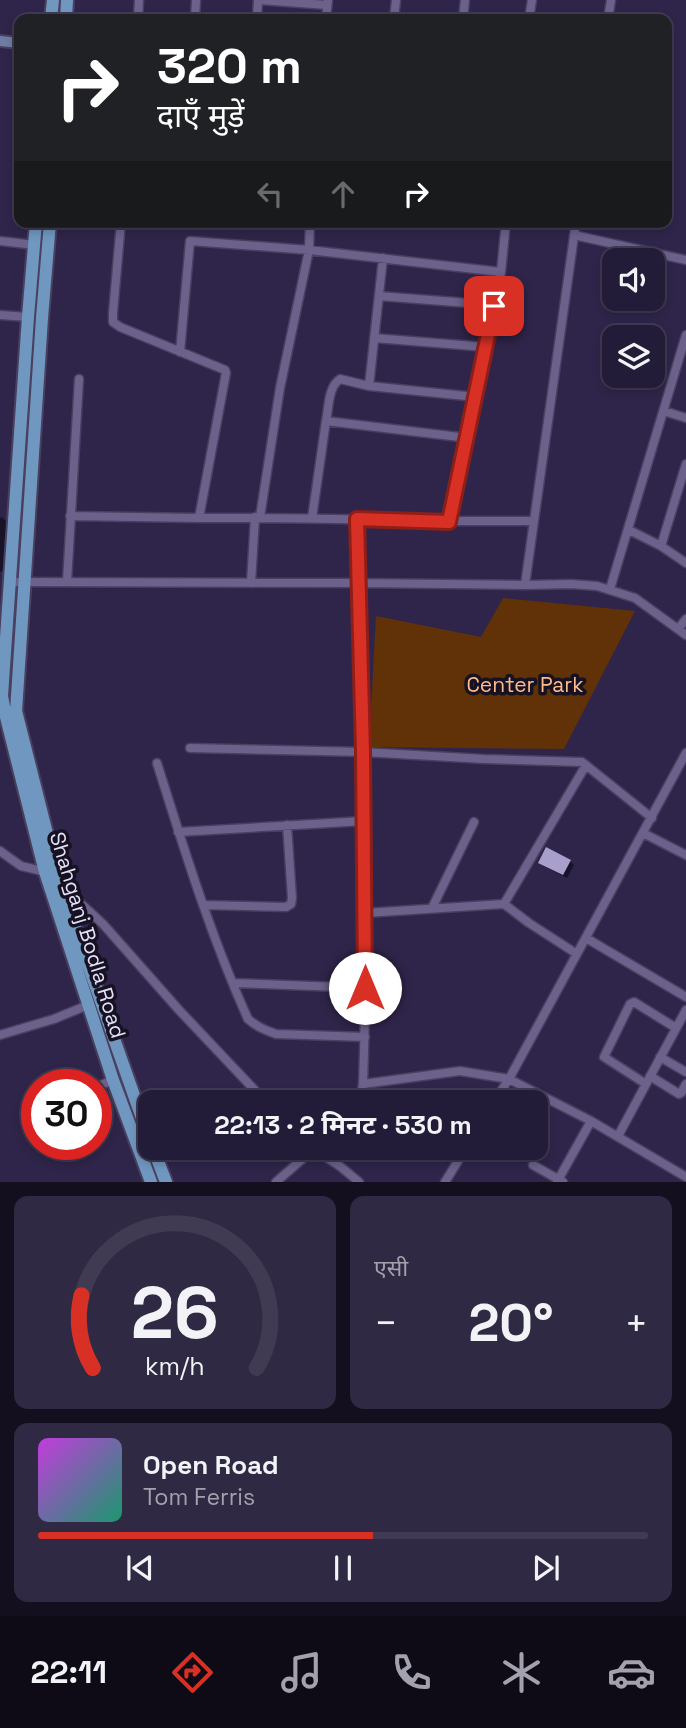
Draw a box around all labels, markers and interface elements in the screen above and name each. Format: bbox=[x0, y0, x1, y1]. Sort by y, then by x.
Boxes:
text: 320 m bbox=[157, 35, 302, 97]
icon: right bbox=[42, 42, 133, 133]
text: दाएँ मुड़ें bbox=[157, 96, 244, 136]
icon: left bbox=[251, 175, 289, 213]
icon: ahead bbox=[324, 175, 362, 213]
icon: right bbox=[397, 175, 435, 213]
map controls bbox=[602, 248, 665, 388]
button: sound bbox=[602, 248, 665, 311]
pin bbox=[464, 276, 524, 336]
icon: arrive bbox=[475, 287, 513, 325]
button: layers bbox=[602, 325, 665, 388]
park label: Center Park bbox=[466, 671, 584, 698]
street label: Shahganj Bodla Road bbox=[44, 829, 132, 1041]
position arrow bbox=[328, 951, 402, 1025]
speed limit sign: 30 bbox=[21, 1069, 112, 1160]
text: 22:13 · 2 मिनट · 530 m bbox=[214, 1108, 472, 1142]
text: एसी bbox=[374, 1253, 408, 1283]
text: 26 bbox=[131, 1267, 219, 1360]
text: 20° bbox=[468, 1290, 554, 1356]
text: − bbox=[374, 1299, 398, 1347]
text: + bbox=[624, 1299, 648, 1347]
text: km/h bbox=[145, 1350, 205, 1382]
text: Open Road bbox=[143, 1448, 279, 1482]
text: Tom Ferris bbox=[143, 1482, 255, 1512]
icon: previous bbox=[121, 1549, 159, 1587]
icon: pause bbox=[324, 1549, 362, 1587]
icon: next bbox=[527, 1549, 565, 1587]
icon: directions bbox=[168, 1648, 217, 1697]
icon: music bbox=[277, 1648, 326, 1697]
icon: phone bbox=[387, 1648, 436, 1697]
icon: climate bbox=[497, 1648, 546, 1697]
icon: car bbox=[607, 1648, 656, 1697]
text: 22:11 bbox=[30, 1652, 107, 1692]

